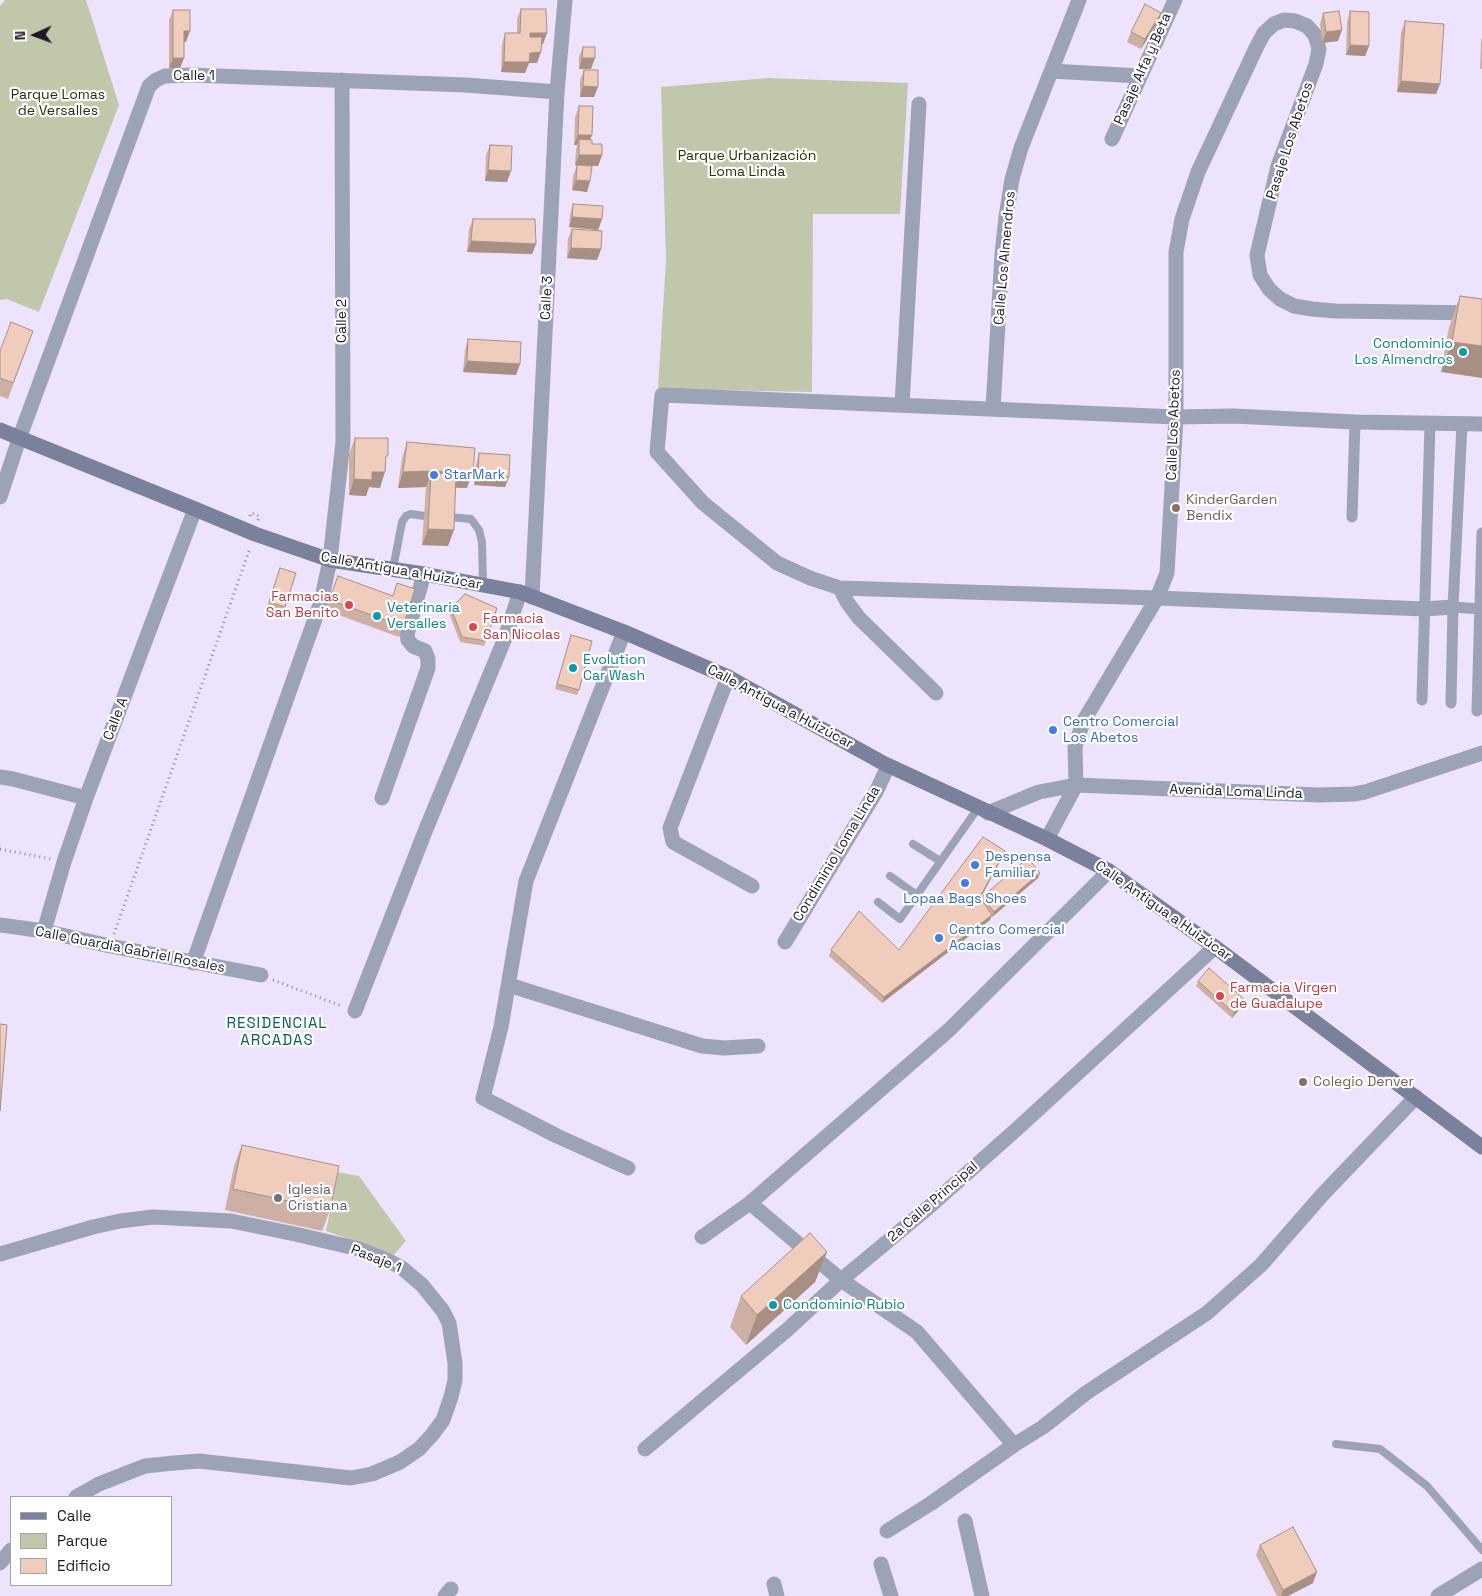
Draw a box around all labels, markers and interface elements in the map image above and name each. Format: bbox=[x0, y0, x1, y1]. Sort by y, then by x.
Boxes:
north arrow bbox=[10, 10, 60, 60]
street label: Pasaje Alfa y Beta bbox=[1111, 10, 1175, 128]
text: N bbox=[11, 31, 29, 41]
street label: Calle 1 bbox=[173, 68, 215, 84]
street label: Pasaje Los Abetos bbox=[1263, 80, 1317, 202]
park label: Parque Lomas de Versalles bbox=[11, 87, 105, 120]
park label: Parque Urbanización Loma Linda bbox=[678, 148, 816, 180]
street label: Calle Los Almendros bbox=[991, 190, 1019, 326]
street label: Calle 3 bbox=[537, 275, 557, 321]
street label: Calle 2 bbox=[334, 299, 350, 343]
place label: Condominio Los Almendros bbox=[1355, 336, 1453, 368]
marker: Condominio Los Almendros bbox=[1457, 346, 1469, 358]
street label: Calle Los Abetos bbox=[1164, 369, 1184, 481]
place label: StarMark bbox=[444, 467, 505, 483]
marker: StarMark bbox=[428, 469, 440, 481]
place label: KinderGarden Bendix bbox=[1186, 492, 1277, 524]
marker: KinderGarden Bendix bbox=[1170, 502, 1182, 514]
street label: Calle Antigua a Huizúcar bbox=[320, 549, 482, 593]
place label: Farmacias San Benito bbox=[266, 589, 339, 622]
marker: Farmacias San Benito bbox=[343, 599, 355, 611]
place label: Veterinaria Versalles bbox=[387, 600, 460, 632]
marker: Veterinaria Versalles bbox=[371, 610, 383, 622]
place label: Farmacia San Nicolas bbox=[483, 611, 560, 644]
marker: Farmacia San Nicolas bbox=[467, 621, 479, 633]
place label: Evolution Car Wash bbox=[583, 652, 646, 684]
street label: Calle Antigua a Huizúcar bbox=[704, 661, 856, 753]
marker: Evolution Car Wash bbox=[567, 662, 579, 674]
street label: Calle A bbox=[100, 695, 132, 743]
place label: Centro Comercial Los Abetos bbox=[1063, 714, 1179, 746]
marker: Centro Comercial Los Abetos bbox=[1047, 724, 1059, 736]
street label: Avenida Loma Linda bbox=[1169, 781, 1303, 803]
street label: Condiminio Loma Linda bbox=[790, 783, 884, 925]
place label: Despensa Familiar bbox=[985, 849, 1051, 882]
street label: Calle Antigua a Huizúcar bbox=[1092, 858, 1234, 964]
marker: Despensa Familiar bbox=[969, 859, 981, 871]
marker: Lopaa Bags Shoes bbox=[959, 877, 971, 889]
place label: Lopaa Bags Shoes bbox=[903, 891, 1027, 907]
place label: Centro Comercial Acacias bbox=[949, 922, 1065, 954]
street label: Calle Guardia Gabriel Rosales bbox=[34, 923, 226, 977]
marker: Centro Comercial Acacias bbox=[933, 932, 945, 944]
place label: Farmacia Virgen de Guadalupe bbox=[1230, 980, 1337, 1012]
marker: Farmacia Virgen de Guadalupe bbox=[1214, 990, 1226, 1002]
district label: RESIDENCIAL ARCADAS bbox=[225, 1015, 329, 1050]
place label: Colegio Denver bbox=[1313, 1074, 1414, 1090]
marker: Colegio Denver bbox=[1297, 1076, 1309, 1088]
street label: 2a Calle Principal bbox=[885, 1158, 981, 1246]
place label: Iglesia Cristiana bbox=[288, 1182, 347, 1214]
marker: Iglesia Cristiana bbox=[272, 1192, 284, 1204]
street label: Pasaje 1 bbox=[348, 1241, 404, 1277]
place label: Condominio Rubio bbox=[783, 1297, 905, 1313]
marker: Condominio Rubio bbox=[767, 1299, 779, 1311]
legend bbox=[10, 1496, 172, 1586]
text: Calle bbox=[57, 1506, 92, 1525]
text: Parque bbox=[57, 1531, 108, 1550]
text: Edificio bbox=[57, 1556, 111, 1575]

